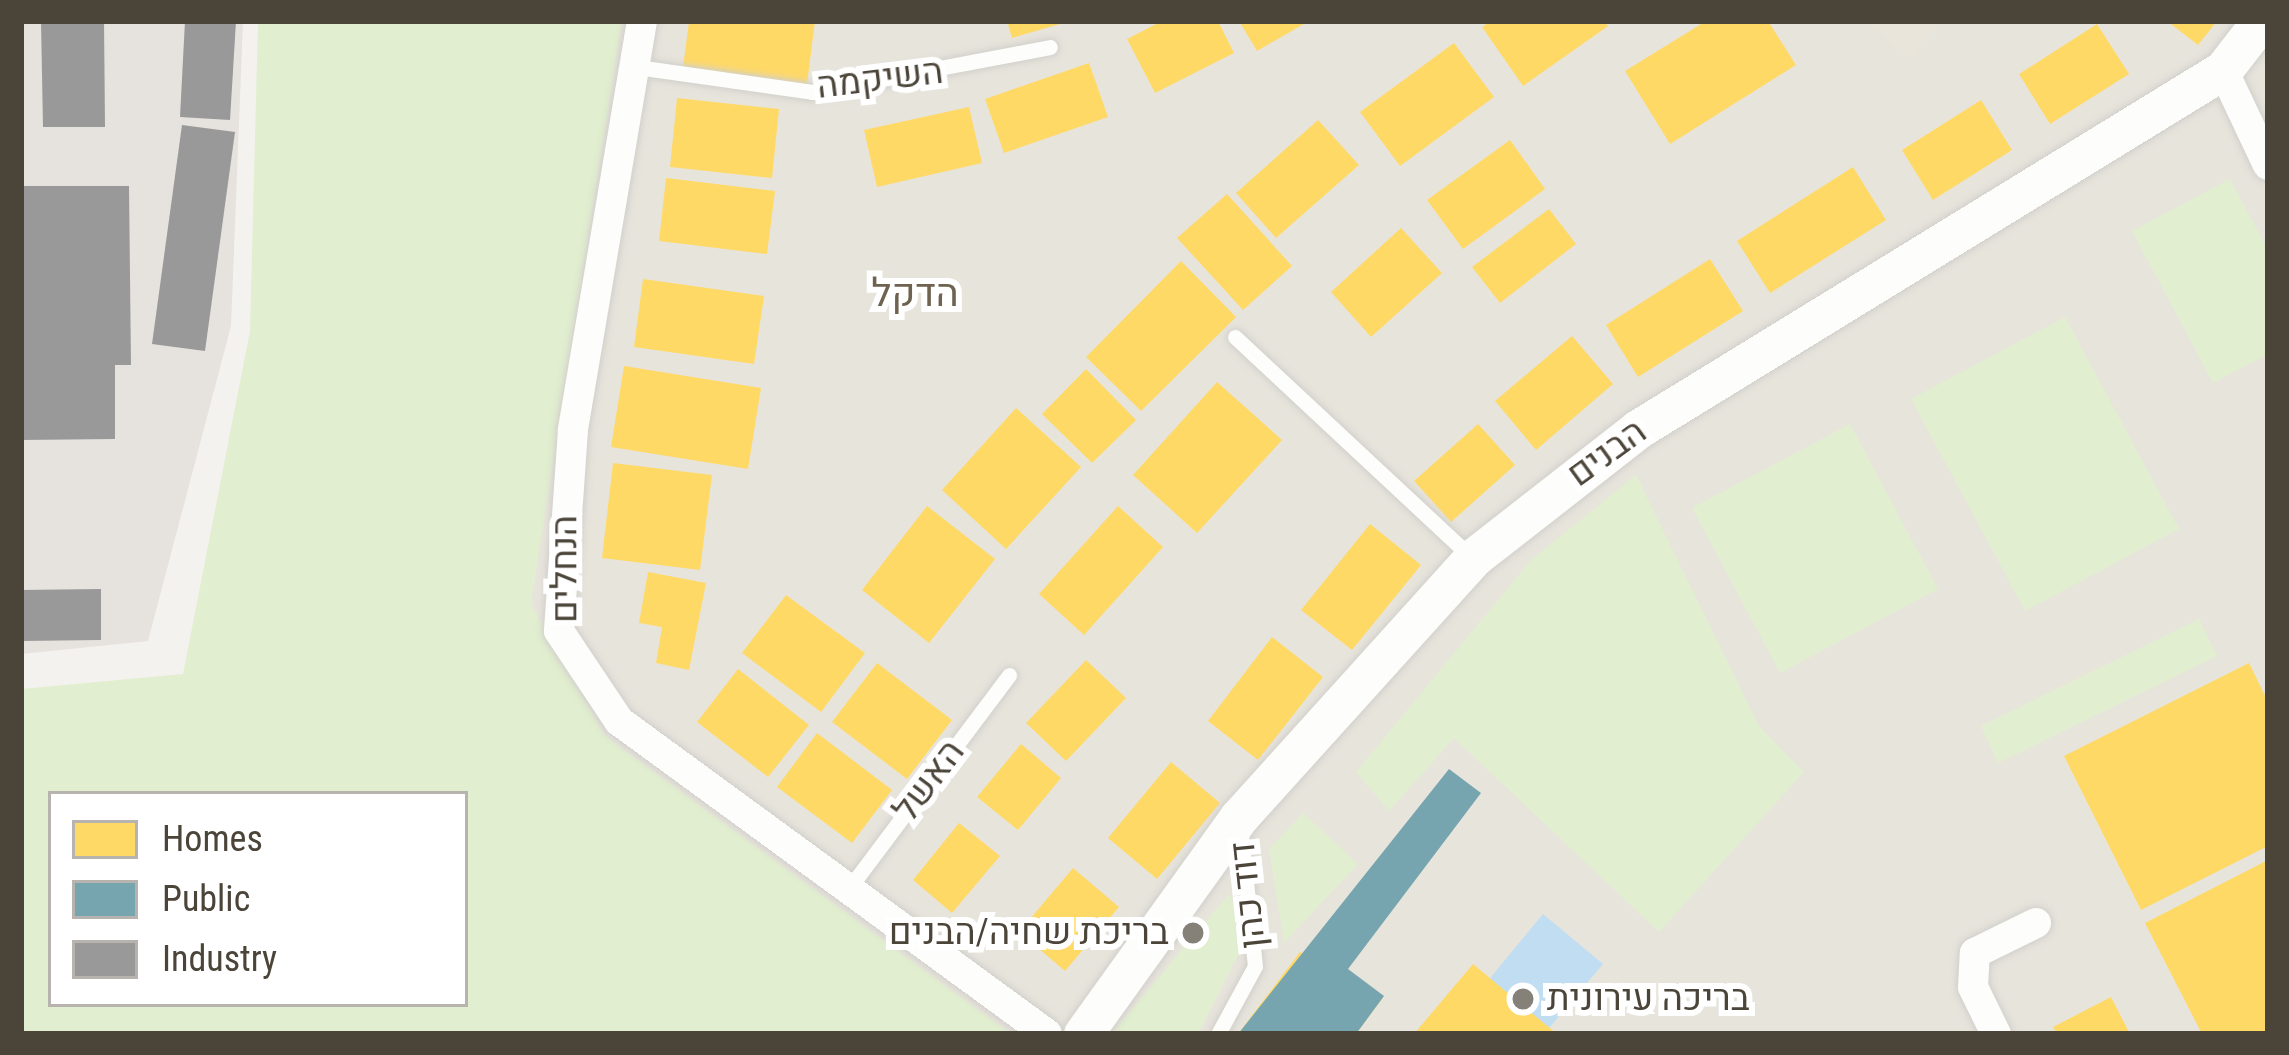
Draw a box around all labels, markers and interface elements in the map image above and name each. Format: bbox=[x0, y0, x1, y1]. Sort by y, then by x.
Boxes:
street label: השיקמה bbox=[814, 50, 946, 108]
district label: הדקל bbox=[871, 270, 959, 316]
street label: הבנים bbox=[1559, 410, 1655, 496]
street label: הנחלים bbox=[543, 515, 587, 623]
street label: האשל bbox=[884, 732, 974, 830]
legend bbox=[48, 791, 468, 1007]
text: Homes bbox=[162, 818, 263, 860]
street label: דוד כהן bbox=[1221, 839, 1275, 951]
text: Public bbox=[162, 878, 250, 920]
place label: בריכת שחיה/הבנים bbox=[889, 911, 1169, 955]
marker: בריכת שחיה/הבנים bbox=[1180, 920, 1206, 946]
text: Industry bbox=[162, 938, 277, 980]
place label: בריכה עירונית bbox=[1547, 977, 1750, 1021]
marker: בריכה עירונית bbox=[1510, 986, 1536, 1012]

